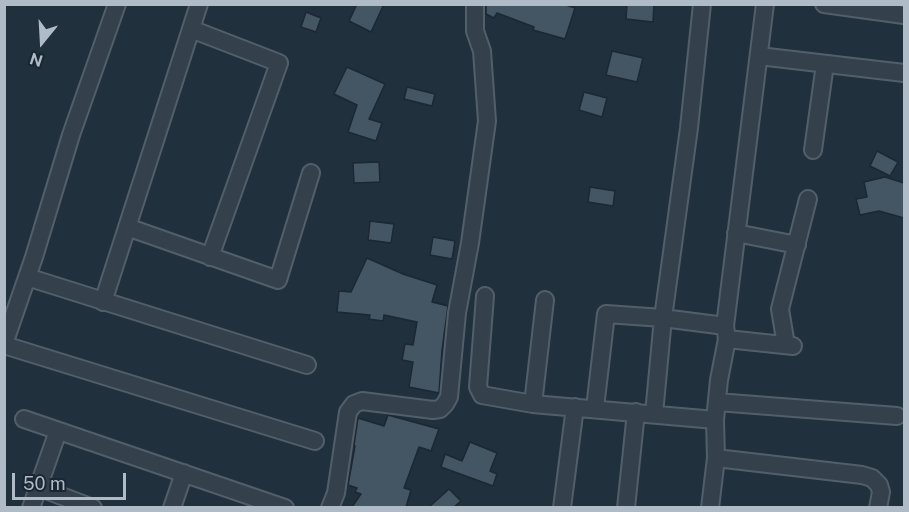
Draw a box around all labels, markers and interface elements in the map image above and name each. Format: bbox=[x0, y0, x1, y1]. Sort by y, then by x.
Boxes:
north arrow bbox=[12, 12, 72, 72]
text: N bbox=[27, 49, 45, 71]
scale bar bbox=[15, 461, 129, 499]
text: 50 m bbox=[23, 473, 66, 494]

